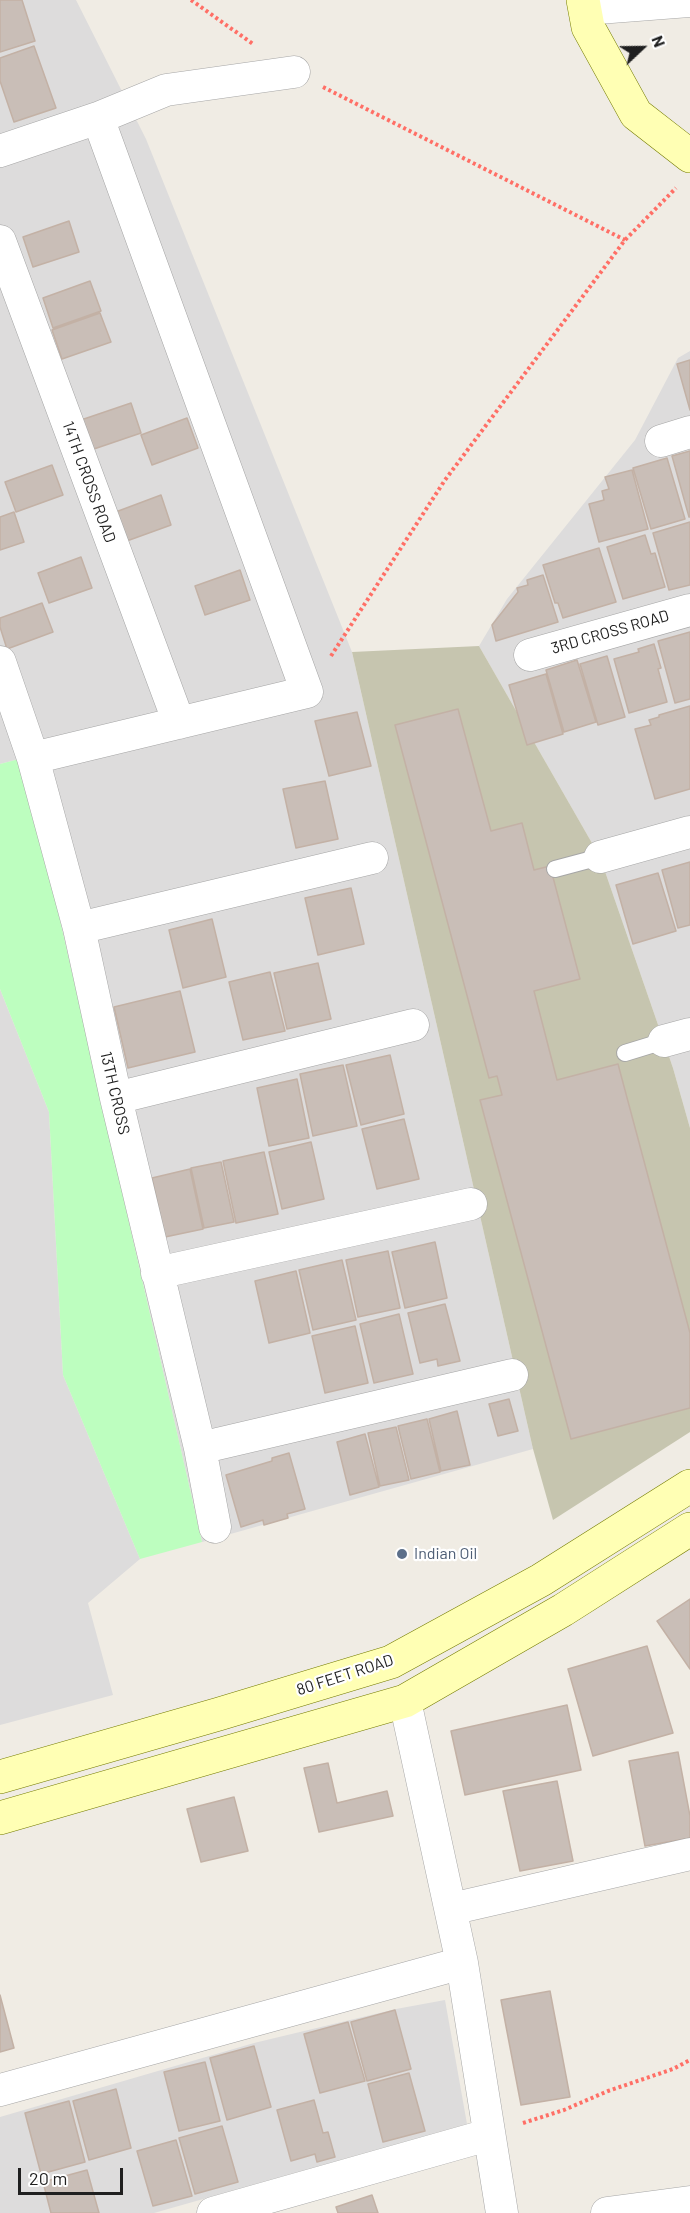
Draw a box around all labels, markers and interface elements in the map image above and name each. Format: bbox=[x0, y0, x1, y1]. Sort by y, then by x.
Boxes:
north arrow bbox=[612, 18, 672, 78]
text: N bbox=[648, 33, 670, 50]
street label: 14TH CROSS ROAD bbox=[58, 419, 120, 545]
street label: 3RD CROSS ROAD bbox=[549, 606, 671, 658]
street label: 13TH CROSS bbox=[96, 1050, 134, 1136]
place label: Indian Oil bbox=[414, 1544, 477, 1564]
marker: Indian Oil bbox=[395, 1547, 409, 1561]
street label: 80 FEET ROAD bbox=[294, 1650, 396, 1700]
scale bar bbox=[21, 2156, 126, 2194]
text: 20 m bbox=[29, 2167, 67, 2189]

